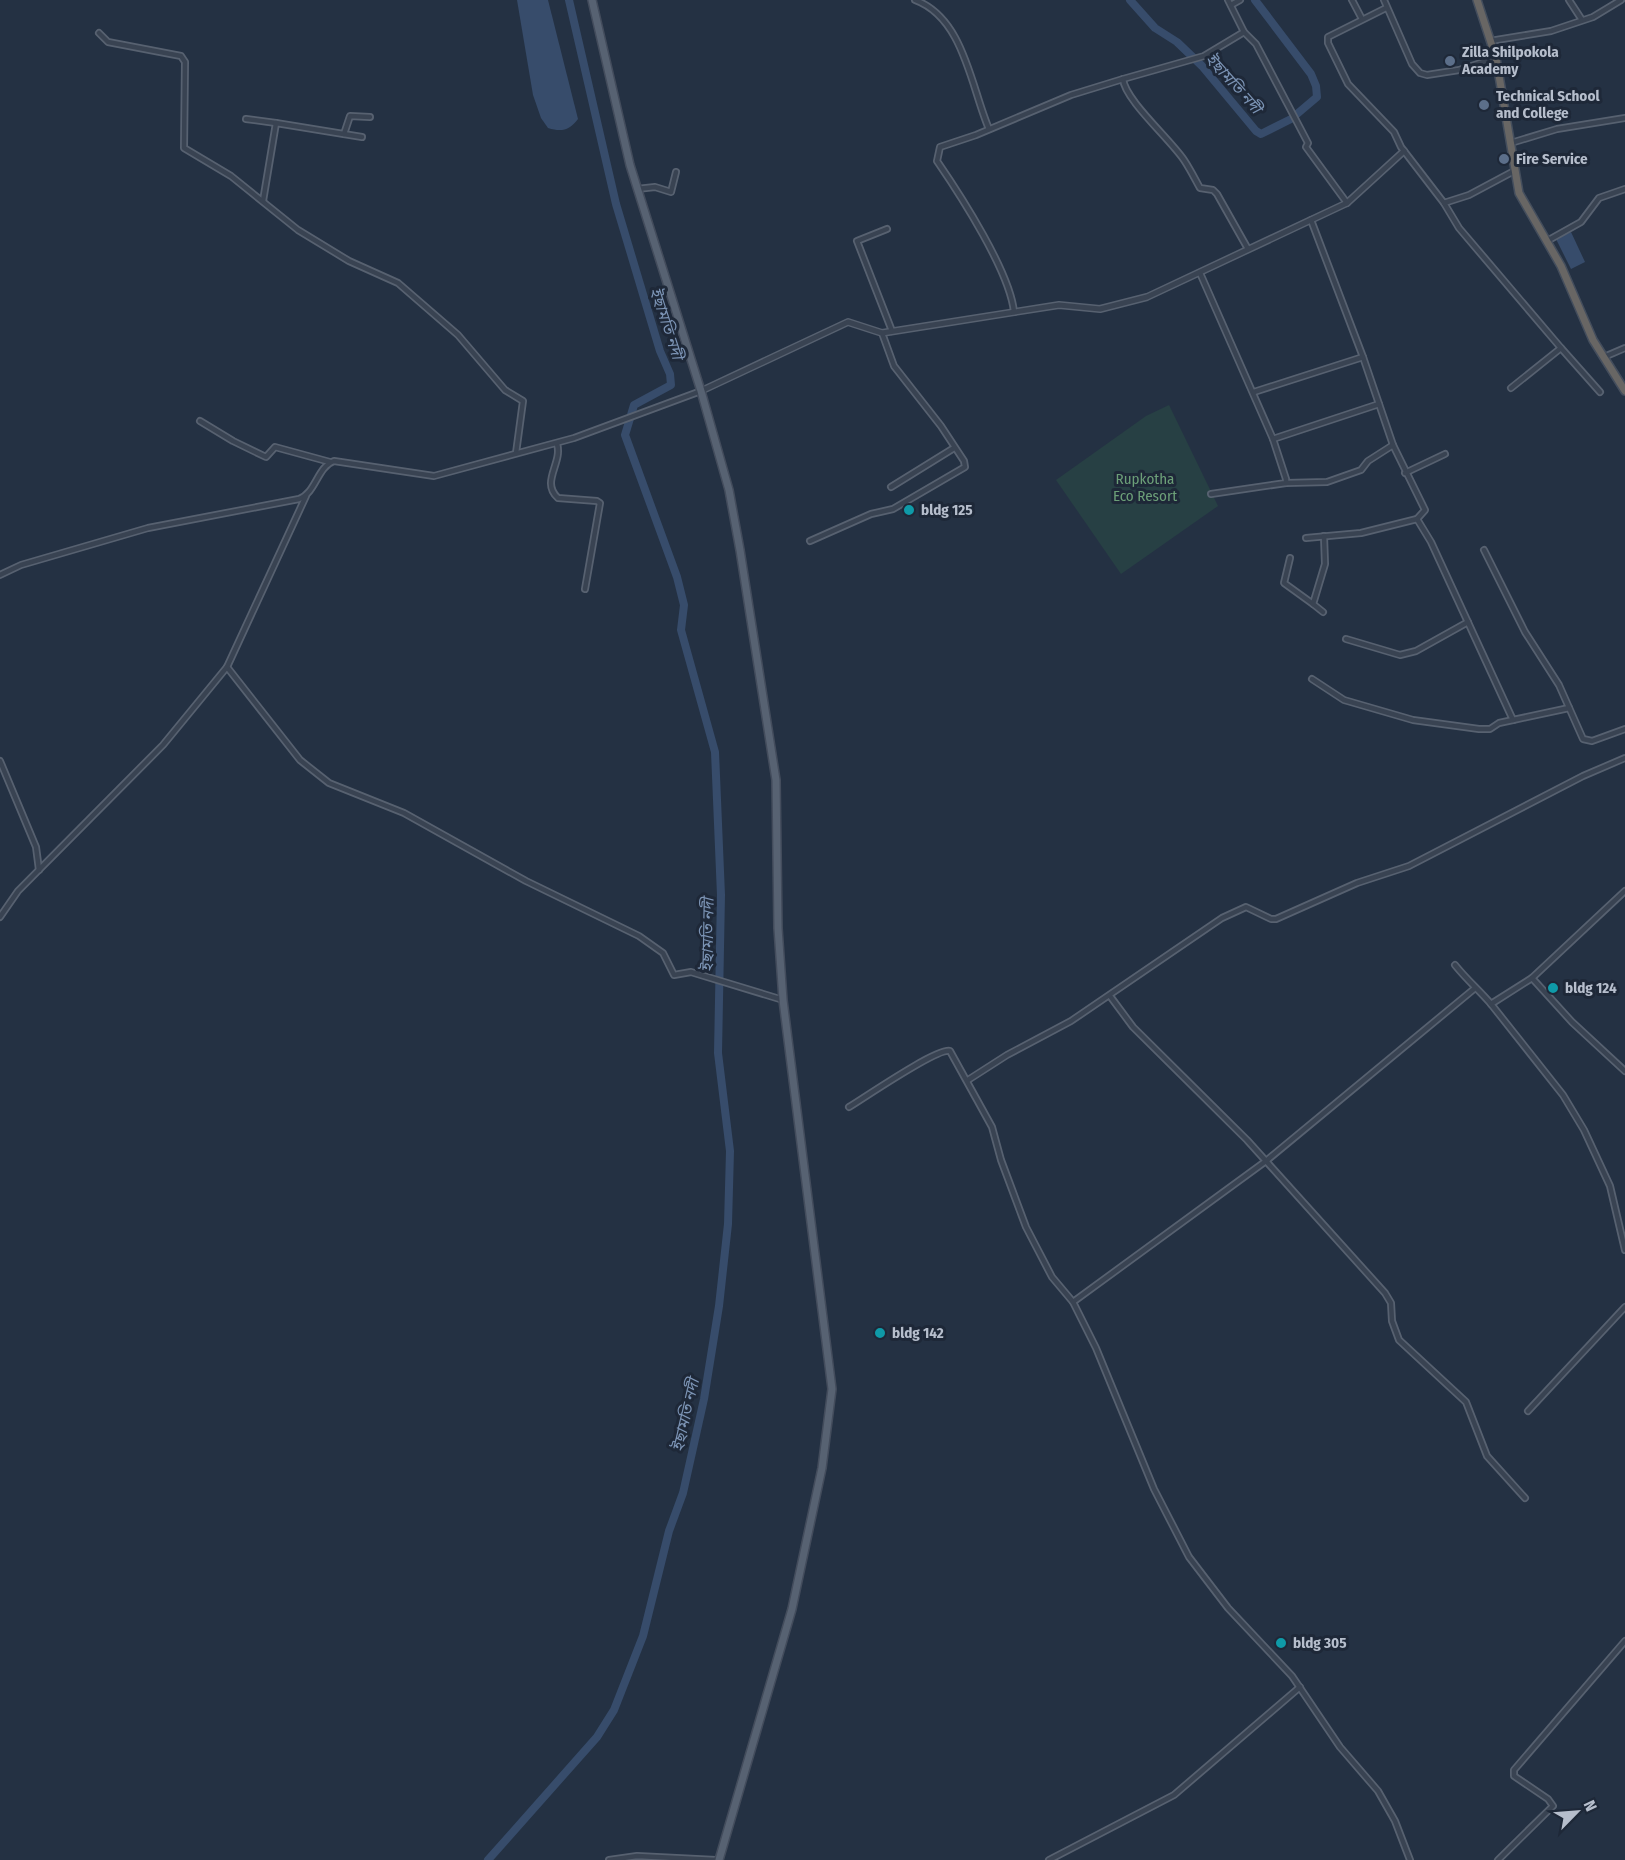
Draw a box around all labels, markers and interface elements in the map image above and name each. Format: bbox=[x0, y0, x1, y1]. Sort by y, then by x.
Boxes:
place label: Zilla Shilpokola Academy bbox=[1461, 43, 1559, 78]
water label: ইছামতি নদী bbox=[1202, 49, 1267, 119]
marker: Zilla Shilpokola Academy bbox=[1443, 54, 1457, 68]
place label: Technical School and College bbox=[1496, 87, 1600, 122]
marker: Technical School and College bbox=[1477, 98, 1491, 112]
place label: Fire Service bbox=[1516, 150, 1588, 168]
marker: Fire Service bbox=[1497, 152, 1511, 166]
water label: ইছামতি নদী bbox=[646, 285, 688, 364]
park label: Rupkotha Eco Resort bbox=[1113, 470, 1177, 505]
place label: bldg 125 bbox=[921, 501, 973, 519]
marker: bldg 125 bbox=[902, 503, 916, 517]
water label: ইছামতি নদী bbox=[697, 895, 718, 972]
place label: bldg 124 bbox=[1565, 979, 1617, 997]
marker: bldg 124 bbox=[1546, 981, 1560, 995]
place label: bldg 142 bbox=[892, 1324, 944, 1342]
marker: bldg 142 bbox=[873, 1326, 887, 1340]
water label: ইছামতি নদী bbox=[668, 1374, 704, 1453]
place label: bldg 305 bbox=[1293, 1634, 1347, 1652]
marker: bldg 305 bbox=[1274, 1636, 1288, 1650]
north arrow bbox=[1547, 1782, 1607, 1842]
text: N bbox=[1580, 1798, 1601, 1814]

